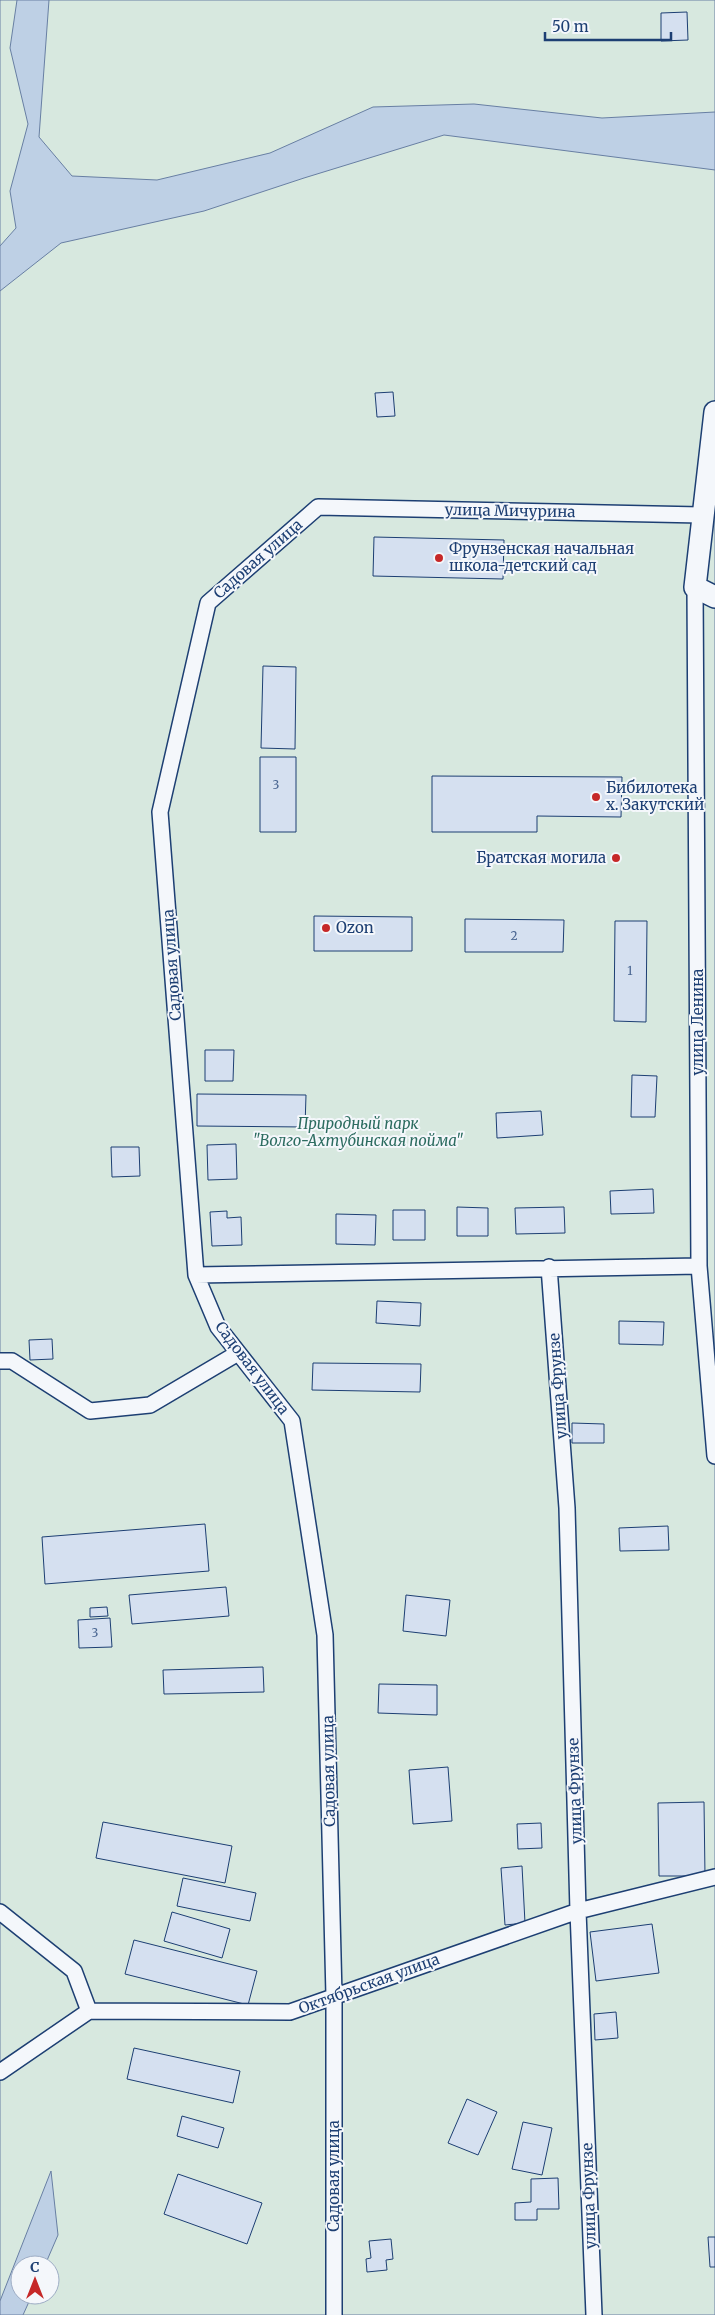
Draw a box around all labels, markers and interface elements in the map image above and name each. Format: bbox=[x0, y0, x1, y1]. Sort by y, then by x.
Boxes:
scale bar bbox=[545, 10, 671, 42]
text: 50 m bbox=[552, 17, 589, 36]
street label: улица Мичурина bbox=[444, 500, 576, 521]
street label: Садовая улица bbox=[209, 515, 306, 602]
place label: Фрунзенская начальная школа-детский сад bbox=[449, 539, 634, 575]
marker: Фрунзенская начальная школа-детский сад bbox=[433, 552, 445, 564]
house number: 3 bbox=[273, 777, 280, 792]
place label: Бибилотека х. Закутский bbox=[606, 778, 704, 814]
marker: Бибилотека х. Закутский bbox=[590, 791, 602, 803]
place label: Братская могила bbox=[476, 848, 606, 867]
marker: Братская могила bbox=[610, 852, 622, 864]
street label: Садовая улица bbox=[158, 909, 185, 1021]
place label: Ozon bbox=[336, 918, 374, 937]
marker: Ozon bbox=[320, 922, 332, 934]
house number: 2 bbox=[510, 928, 518, 943]
house number: 1 bbox=[627, 963, 633, 978]
street label: улица Ленина bbox=[688, 969, 707, 1075]
park label: Природный парк "Волго-Ахтубинская пойма" bbox=[253, 1114, 464, 1150]
street label: Садовая улица bbox=[211, 1317, 294, 1418]
street label: улица Фрунзе bbox=[544, 1332, 571, 1440]
house number: 3 bbox=[92, 1625, 99, 1640]
street label: Садовая улица bbox=[318, 1715, 339, 1827]
street label: улица Фрунзе bbox=[563, 1737, 586, 1844]
street label: Октябрьская улица bbox=[296, 1949, 442, 2018]
street label: Садовая улица bbox=[324, 2120, 343, 2232]
street label: улица Фрунзе bbox=[577, 2142, 600, 2249]
north arrow bbox=[10, 2255, 60, 2305]
text: С bbox=[30, 2258, 40, 2276]

